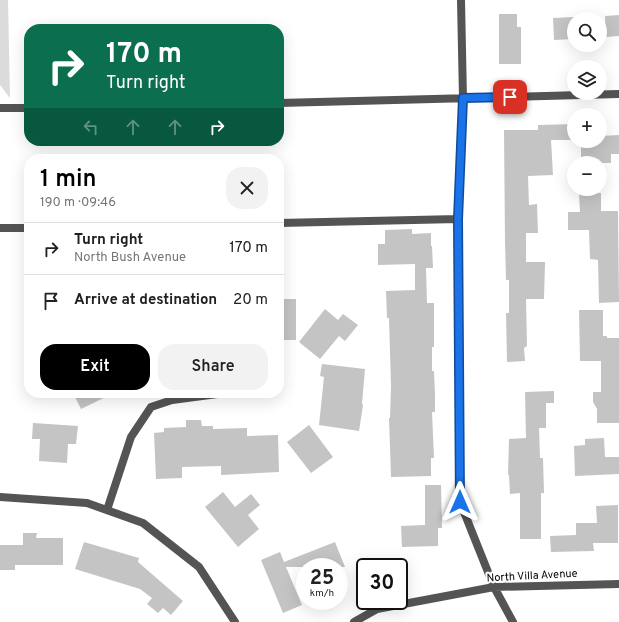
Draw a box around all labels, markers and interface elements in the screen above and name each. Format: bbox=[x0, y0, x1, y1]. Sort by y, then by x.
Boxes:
map controls bbox=[567, 12, 607, 196]
button: search bbox=[567, 12, 607, 52]
text: 170 m bbox=[106, 37, 182, 73]
icon: right bbox=[40, 40, 92, 92]
button: layers bbox=[567, 60, 607, 100]
text: Turn right bbox=[106, 72, 186, 95]
pin bbox=[493, 80, 527, 114]
icon: arrive bbox=[499, 86, 521, 108]
button: + bbox=[567, 108, 607, 148]
icon: left bbox=[80, 116, 102, 138]
icon: ahead bbox=[122, 116, 144, 138]
icon: ahead bbox=[164, 116, 186, 138]
icon: right bbox=[206, 116, 228, 138]
button: − bbox=[567, 156, 607, 196]
text: 1 min bbox=[40, 165, 97, 195]
button: close bbox=[226, 167, 268, 209]
text: 190 m · 09:46 bbox=[40, 195, 116, 211]
text: Turn right bbox=[74, 231, 143, 250]
icon: right bbox=[40, 238, 62, 260]
text: 170 m bbox=[229, 239, 268, 258]
text: North Bush Avenue bbox=[74, 250, 186, 266]
icon: arrive bbox=[40, 290, 62, 312]
text: Arrive at destination bbox=[74, 291, 217, 310]
text: 20 m bbox=[233, 291, 268, 310]
button: Exit bbox=[40, 344, 150, 390]
button: Share bbox=[158, 344, 268, 390]
position arrow bbox=[439, 481, 481, 523]
speed limit sign: 30 bbox=[356, 558, 408, 610]
text: 25 bbox=[310, 566, 334, 592]
street label: North Villa Avenue bbox=[486, 567, 578, 585]
text: km/h bbox=[310, 587, 334, 600]

